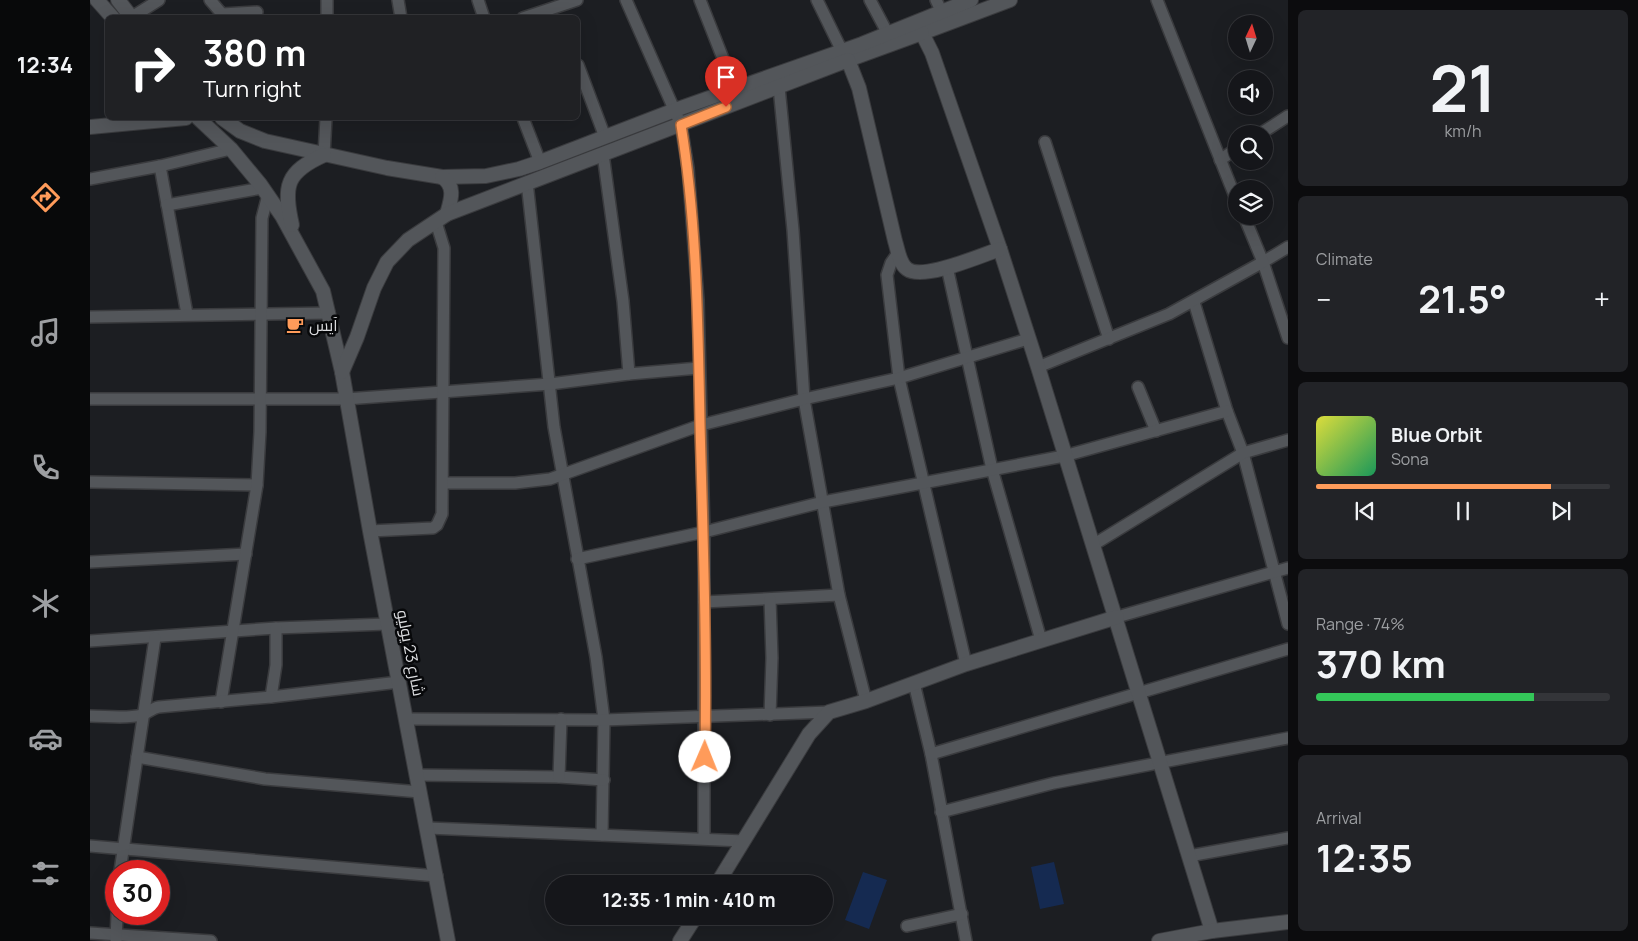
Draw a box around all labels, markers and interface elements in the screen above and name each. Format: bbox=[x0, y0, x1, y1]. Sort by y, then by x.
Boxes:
north arrow bbox=[1228, 15, 1272, 60]
map controls bbox=[1228, 15, 1273, 225]
text: 380 m bbox=[203, 29, 306, 77]
icon: right bbox=[120, 35, 185, 100]
text: 21 bbox=[1429, 43, 1497, 132]
text: 12:34 bbox=[17, 50, 73, 80]
pin bbox=[705, 56, 747, 107]
icon: arrive bbox=[712, 63, 740, 91]
button: sound bbox=[1228, 70, 1273, 115]
text: Turn right bbox=[203, 74, 301, 104]
text: km/h bbox=[1444, 120, 1482, 142]
button: search bbox=[1228, 125, 1273, 170]
icon: directions bbox=[28, 180, 63, 215]
button: layers bbox=[1228, 180, 1273, 225]
text: Climate bbox=[1316, 248, 1373, 270]
text: 21.5° bbox=[1418, 272, 1507, 324]
text: − bbox=[1316, 280, 1331, 318]
text: + bbox=[1594, 280, 1610, 318]
place label: آيس bbox=[309, 314, 338, 336]
icon: music bbox=[28, 315, 63, 350]
cafe icon: آيس bbox=[285, 315, 305, 335]
text: Blue Orbit bbox=[1391, 422, 1483, 448]
text: Sona bbox=[1391, 448, 1429, 470]
icon: phone bbox=[28, 450, 63, 485]
icon: previous bbox=[1351, 497, 1379, 525]
icon: pause bbox=[1449, 497, 1477, 525]
icon: next bbox=[1547, 497, 1575, 525]
icon: climate bbox=[28, 586, 63, 621]
street label: شارع 23 يوليو bbox=[391, 608, 430, 698]
text: Range · 74% bbox=[1316, 613, 1405, 635]
text: 370 km bbox=[1316, 637, 1446, 689]
icon: car bbox=[28, 721, 63, 756]
position arrow bbox=[678, 730, 730, 782]
text: Arrival bbox=[1316, 807, 1362, 829]
text: 12:35 bbox=[1316, 831, 1413, 883]
icon: filters bbox=[28, 856, 63, 891]
speed limit sign: 30 bbox=[105, 860, 170, 925]
text: 12:35 · 1 min · 410 m bbox=[602, 887, 776, 913]

